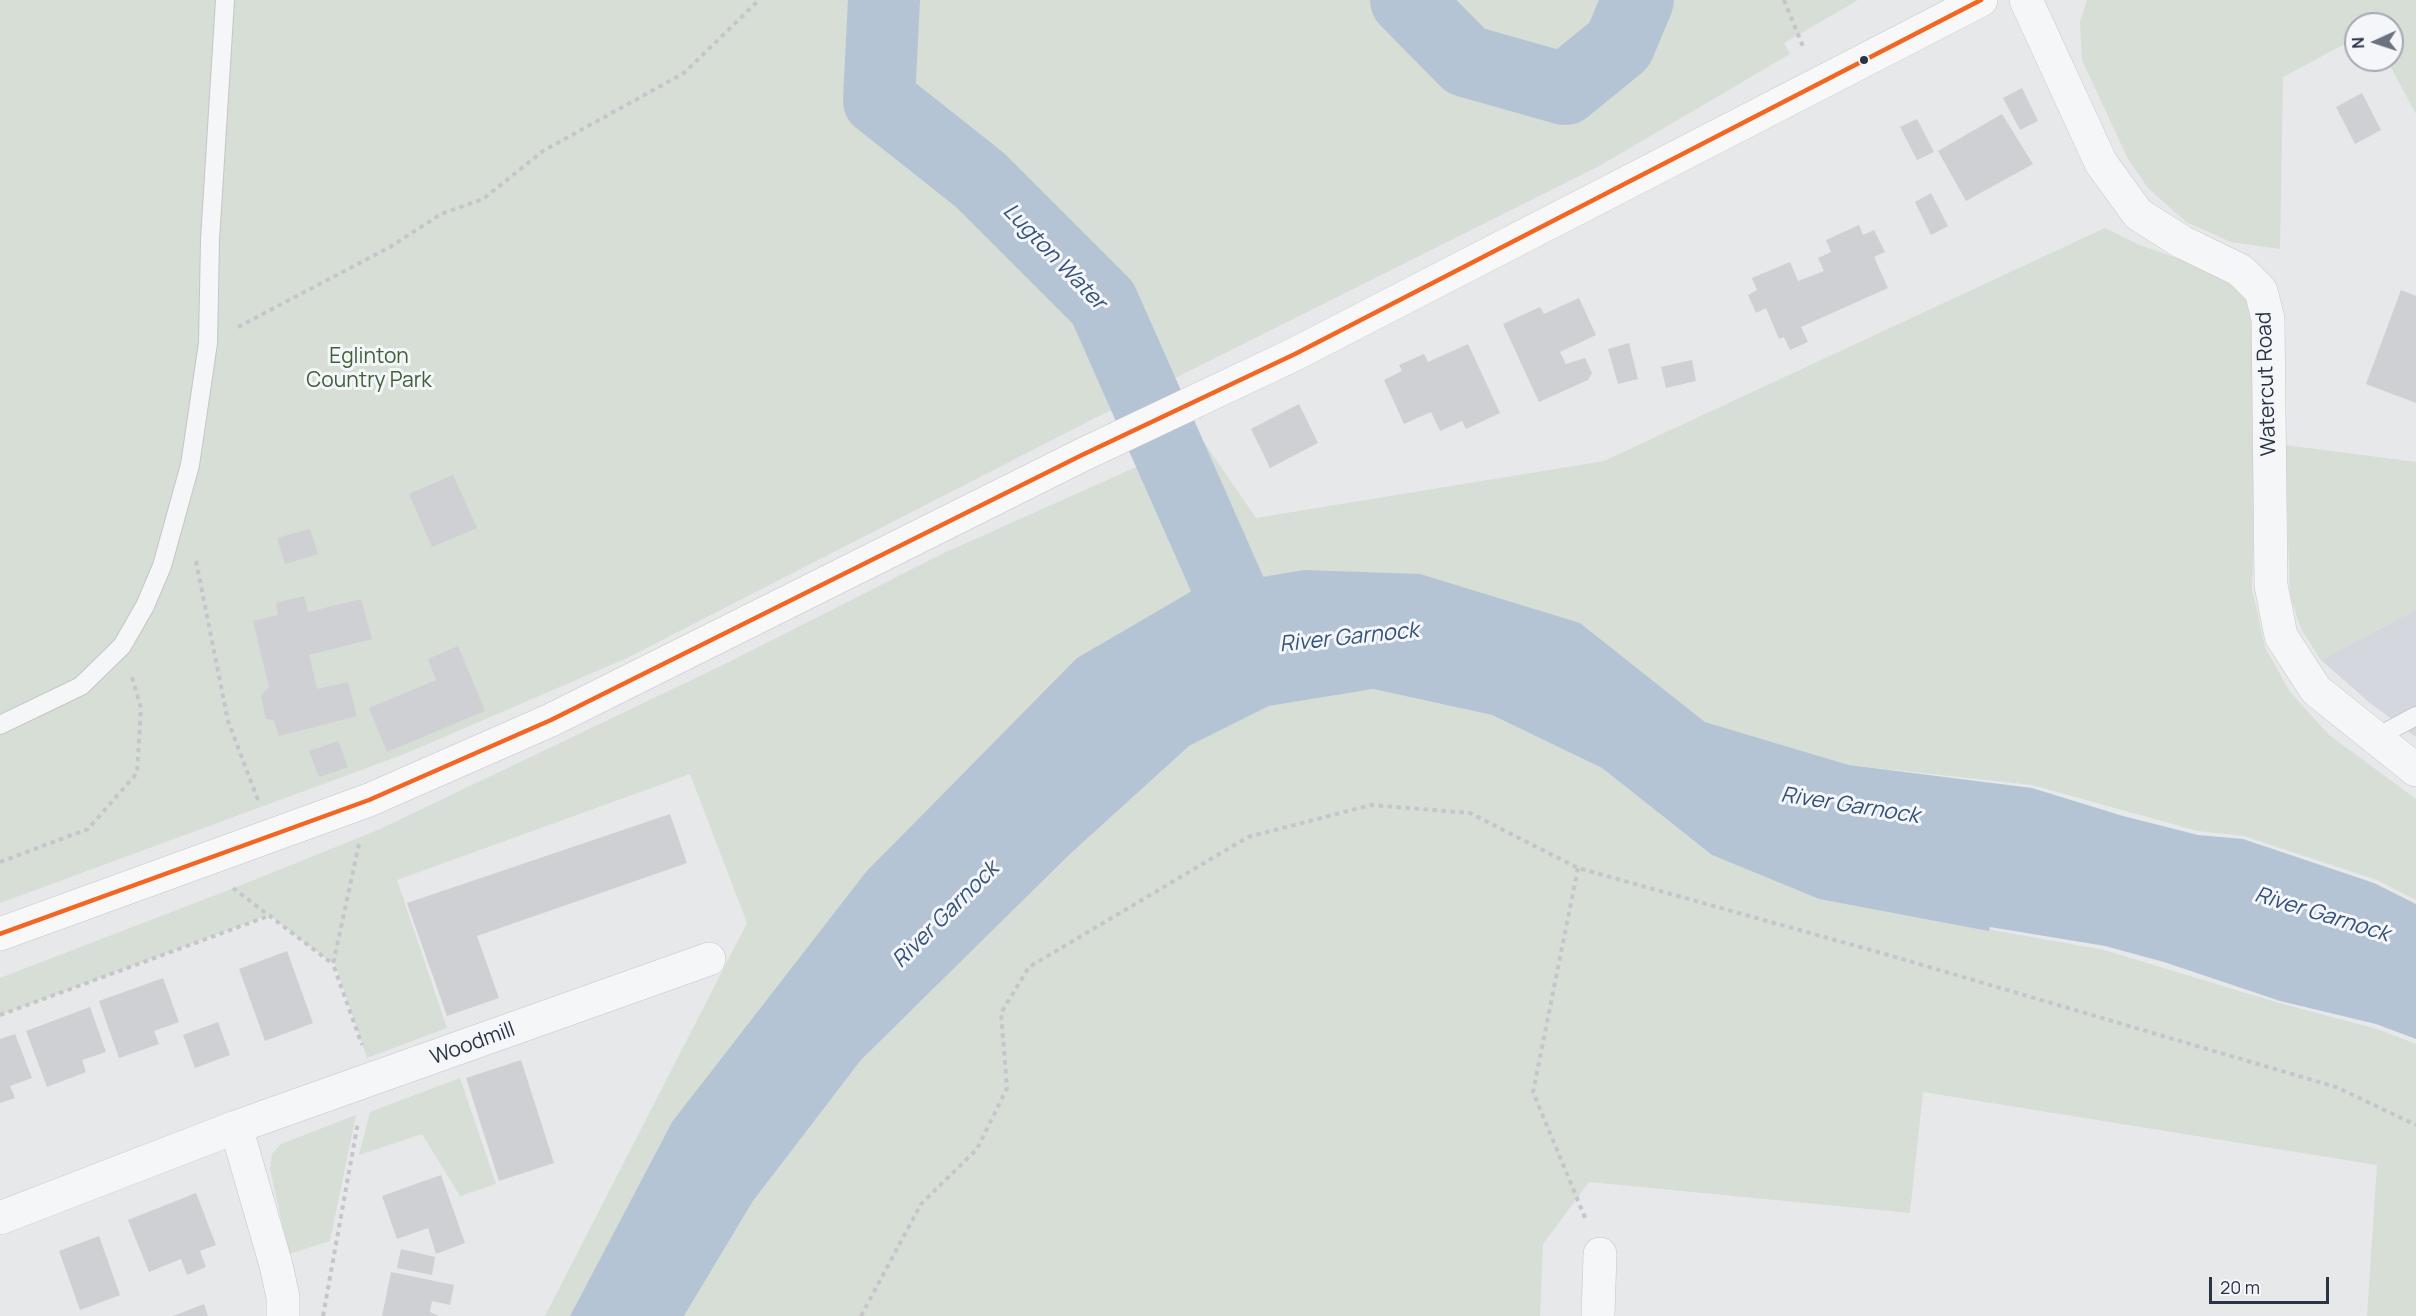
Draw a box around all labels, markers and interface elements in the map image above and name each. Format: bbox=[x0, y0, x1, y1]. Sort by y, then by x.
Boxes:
north arrow bbox=[2344, 12, 2404, 72]
text: N bbox=[2347, 37, 2369, 49]
unlabelled marker bbox=[1858, 54, 1870, 66]
water label: Lugton Water bbox=[997, 199, 1111, 315]
street label: Watercut Road bbox=[2252, 311, 2282, 457]
park label: Eglinton Country Park bbox=[306, 344, 432, 394]
water label: River Garnock bbox=[1278, 618, 1420, 658]
water label: River Garnock bbox=[1779, 782, 1921, 830]
water label: River Garnock bbox=[887, 856, 1005, 974]
water label: River Garnock bbox=[2251, 882, 2393, 948]
street label: Woodmill bbox=[427, 1017, 519, 1071]
scale bar bbox=[2212, 1265, 2332, 1303]
text: 20 m bbox=[2220, 1275, 2260, 1299]

